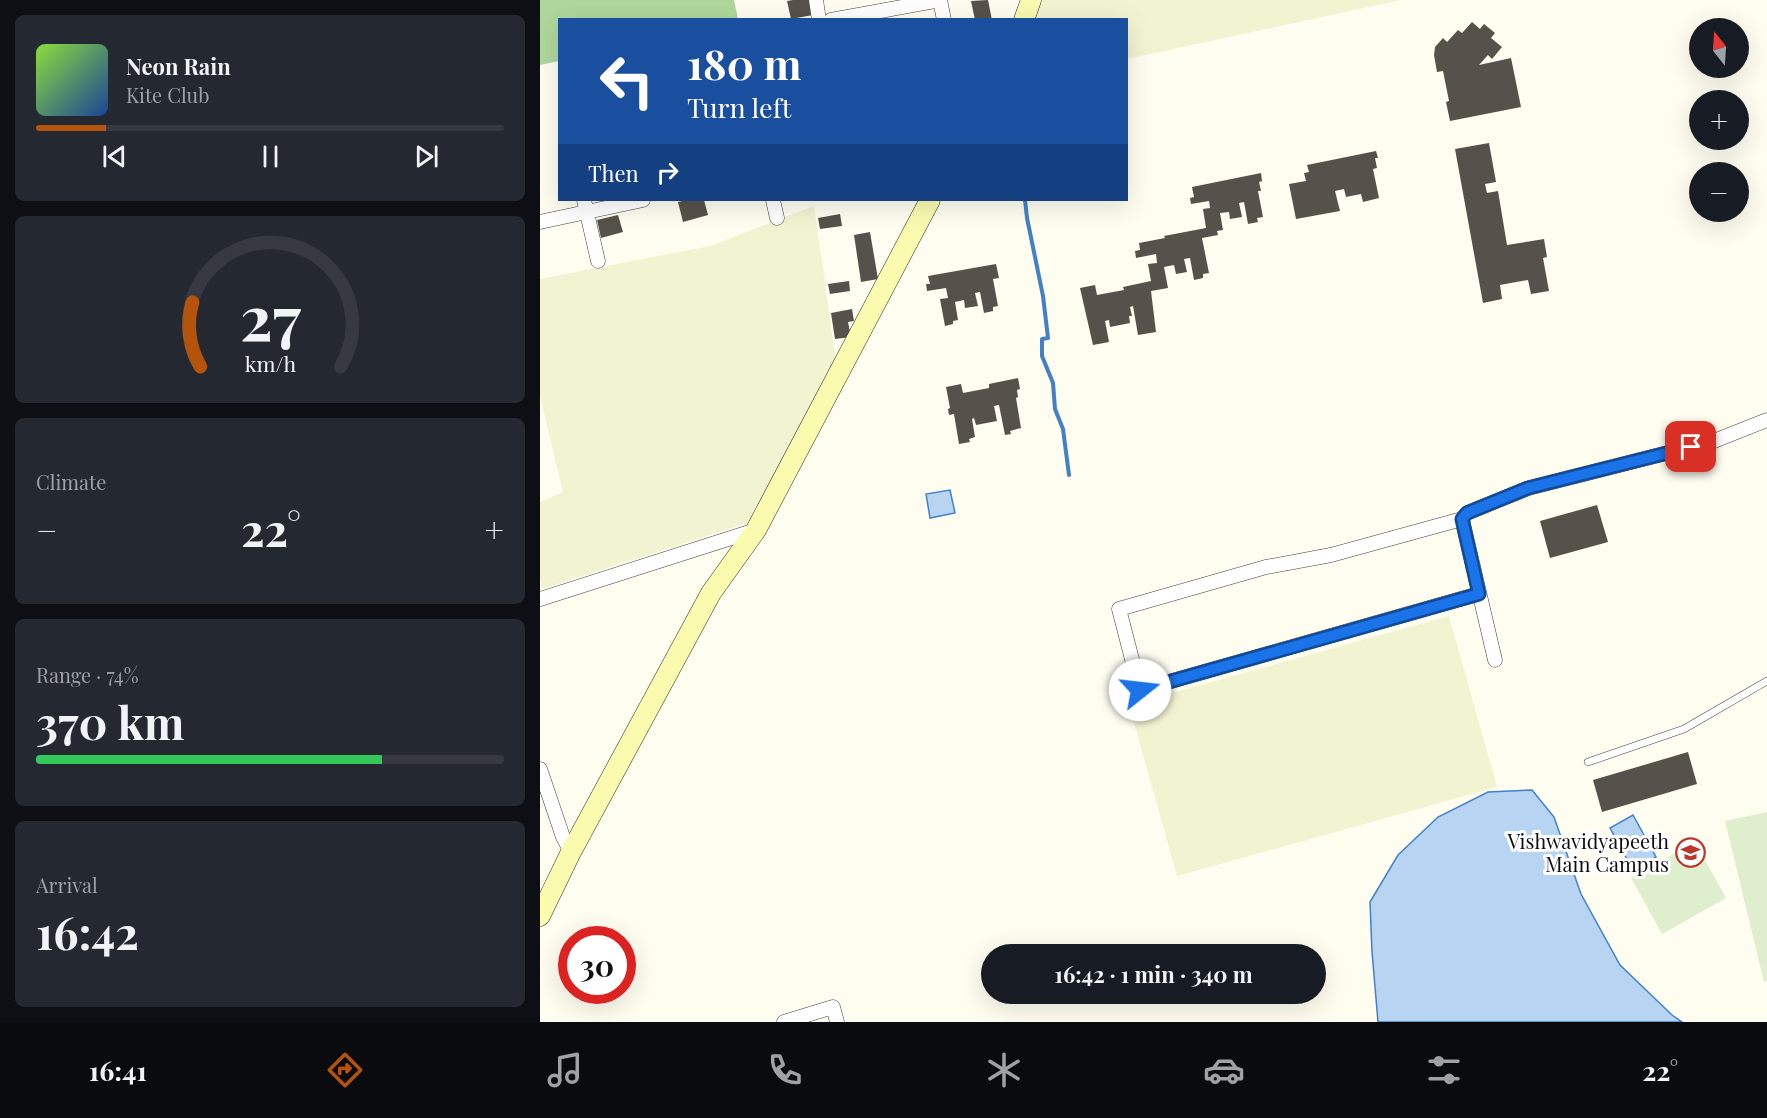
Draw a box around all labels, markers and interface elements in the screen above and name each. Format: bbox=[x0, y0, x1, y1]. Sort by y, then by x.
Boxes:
north arrow bbox=[1689, 18, 1749, 78]
map controls bbox=[1689, 18, 1749, 222]
text: 180 m bbox=[687, 35, 802, 91]
icon: left bbox=[588, 42, 666, 120]
text: Neon Rain bbox=[126, 51, 231, 81]
text: Kite Club bbox=[126, 81, 210, 108]
text: Turn left bbox=[687, 89, 791, 125]
button: + bbox=[1689, 90, 1749, 150]
icon: previous bbox=[98, 140, 131, 173]
icon: pause bbox=[254, 140, 287, 173]
icon: next bbox=[410, 140, 443, 173]
icon: right bbox=[651, 156, 684, 189]
text: Then bbox=[588, 158, 639, 188]
button: − bbox=[1689, 162, 1749, 222]
text: 27 bbox=[239, 273, 301, 357]
text: km/h bbox=[244, 349, 296, 377]
pin bbox=[1665, 421, 1716, 472]
icon: arrive bbox=[1674, 430, 1707, 463]
text: Climate bbox=[36, 468, 106, 495]
text: 22° bbox=[241, 498, 301, 558]
text: − bbox=[36, 507, 57, 551]
text: + bbox=[485, 507, 504, 551]
position arrow bbox=[1108, 658, 1172, 722]
text: Range · 74% bbox=[36, 661, 139, 688]
text: 370 km bbox=[36, 691, 184, 751]
place label: Vishwavidyapeeth Main Campus bbox=[1507, 827, 1669, 877]
school or university icon: Vishwavidyapeeth Main Campus bbox=[1674, 836, 1706, 868]
text: Arrival bbox=[36, 871, 98, 898]
text: 16:42 bbox=[36, 901, 139, 961]
speed limit sign: 30 bbox=[558, 926, 636, 1004]
text: 16:42 · 1 min · 340 m bbox=[1054, 959, 1253, 989]
icon: directions bbox=[324, 1049, 366, 1091]
icon: music bbox=[544, 1049, 586, 1091]
icon: phone bbox=[764, 1049, 806, 1091]
icon: climate bbox=[983, 1049, 1025, 1091]
icon: car bbox=[1203, 1049, 1245, 1091]
icon: filters bbox=[1423, 1049, 1465, 1091]
text: 16:41 bbox=[89, 1052, 147, 1088]
text: 22° bbox=[1642, 1052, 1678, 1088]

